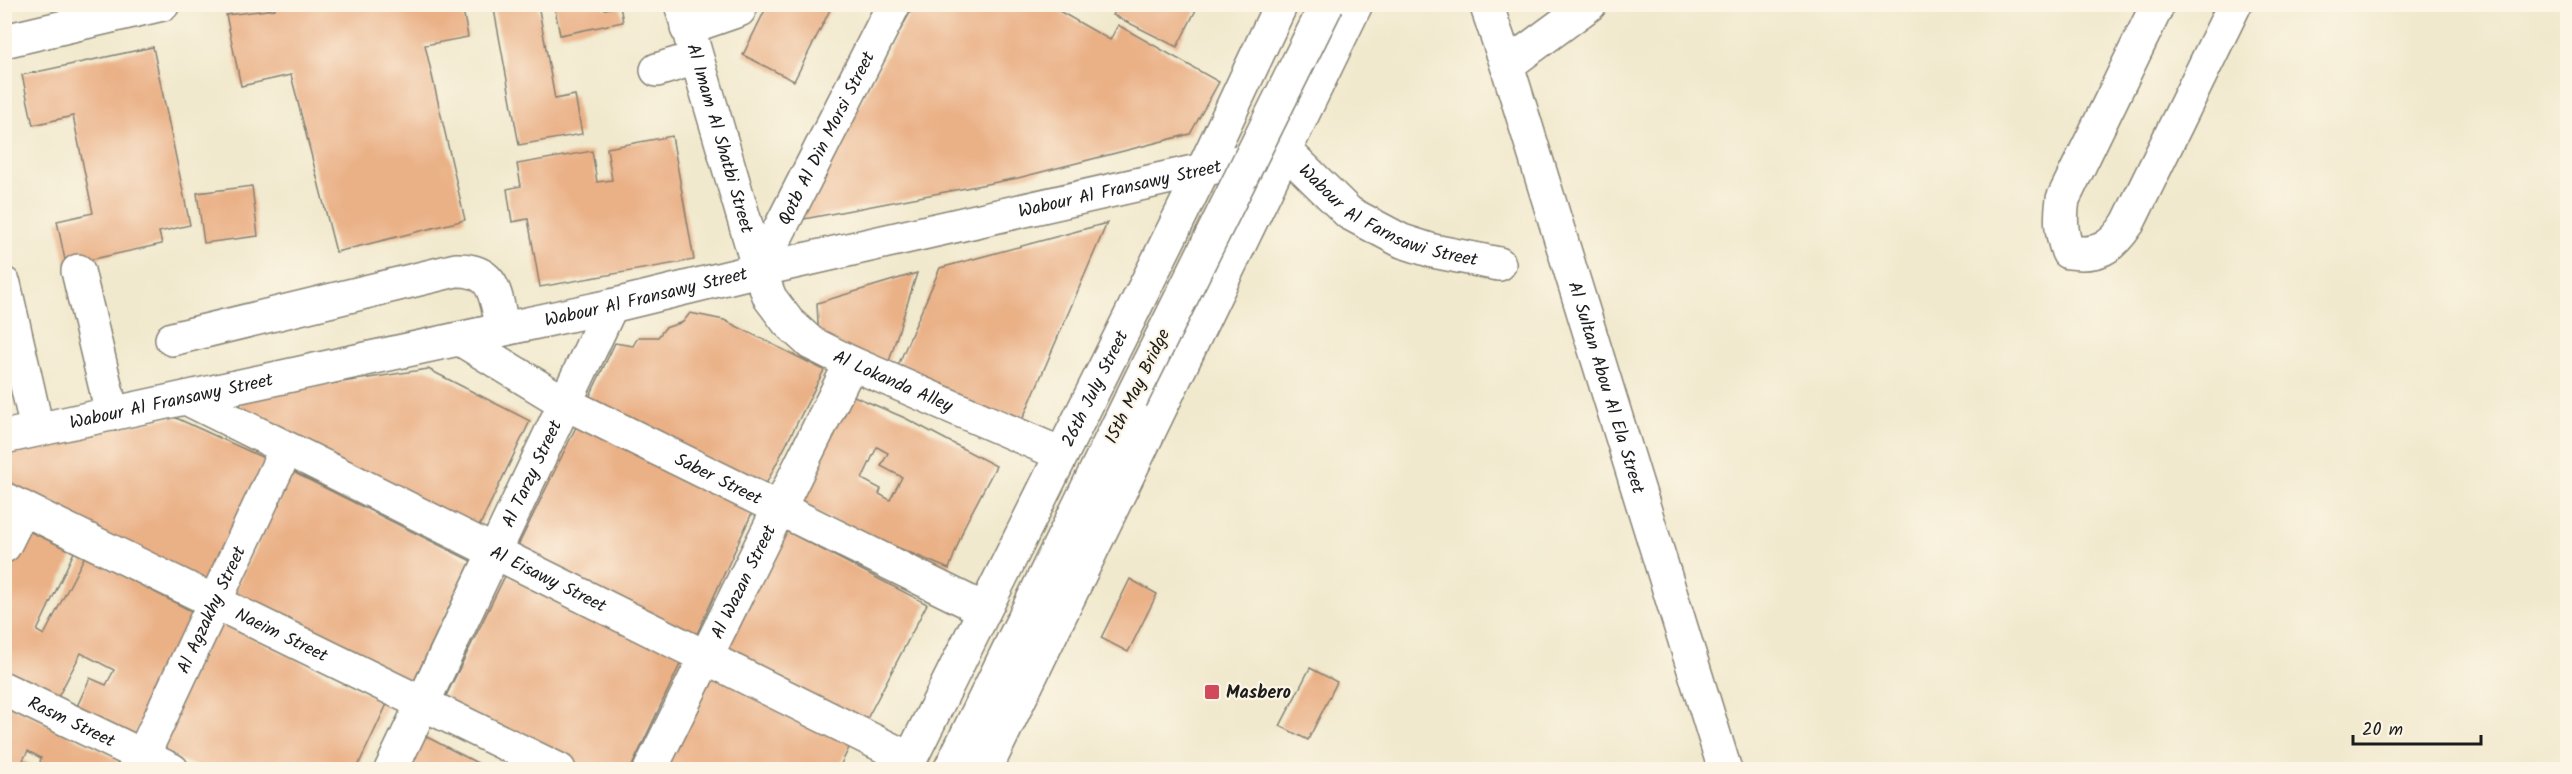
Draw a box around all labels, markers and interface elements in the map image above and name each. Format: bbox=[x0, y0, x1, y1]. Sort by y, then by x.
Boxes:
street label: Al Imam Al Shatbi Street bbox=[677, 40, 761, 238]
street label: Qotb Al Din Morsi Street bbox=[771, 46, 884, 231]
street label: Wabour Al Fransawy Street bbox=[1015, 153, 1225, 227]
street label: Wabour Al Farnsawi Street bbox=[1291, 158, 1481, 276]
street label: Wabour Al Fransawy Street bbox=[542, 260, 752, 336]
street label: Al Sultan Abou Al Ela Street bbox=[1559, 278, 1652, 499]
street label: 15th May Bridge bbox=[1098, 324, 1179, 449]
street label: 26th July Street bbox=[1055, 325, 1138, 453]
street label: Al Lokanda Alley bbox=[828, 343, 958, 422]
street label: Wabour Al Fransawy Street bbox=[67, 366, 277, 438]
street label: Al Tarzy Street bbox=[495, 415, 571, 533]
street label: Saber Street bbox=[669, 446, 767, 514]
street label: Al Wazan Street bbox=[704, 519, 785, 644]
street label: Al Eisawy Street bbox=[484, 539, 612, 622]
street label: Al Agzakhy Street bbox=[170, 541, 255, 679]
street label: Naeim Street bbox=[230, 601, 333, 671]
place label: Masbero bbox=[1226, 679, 1291, 708]
marker: Masbero bbox=[1203, 683, 1221, 701]
street label: Rasm Street bbox=[22, 689, 120, 757]
scale bar bbox=[2353, 708, 2480, 746]
text: 20 m bbox=[2362, 716, 2403, 745]

